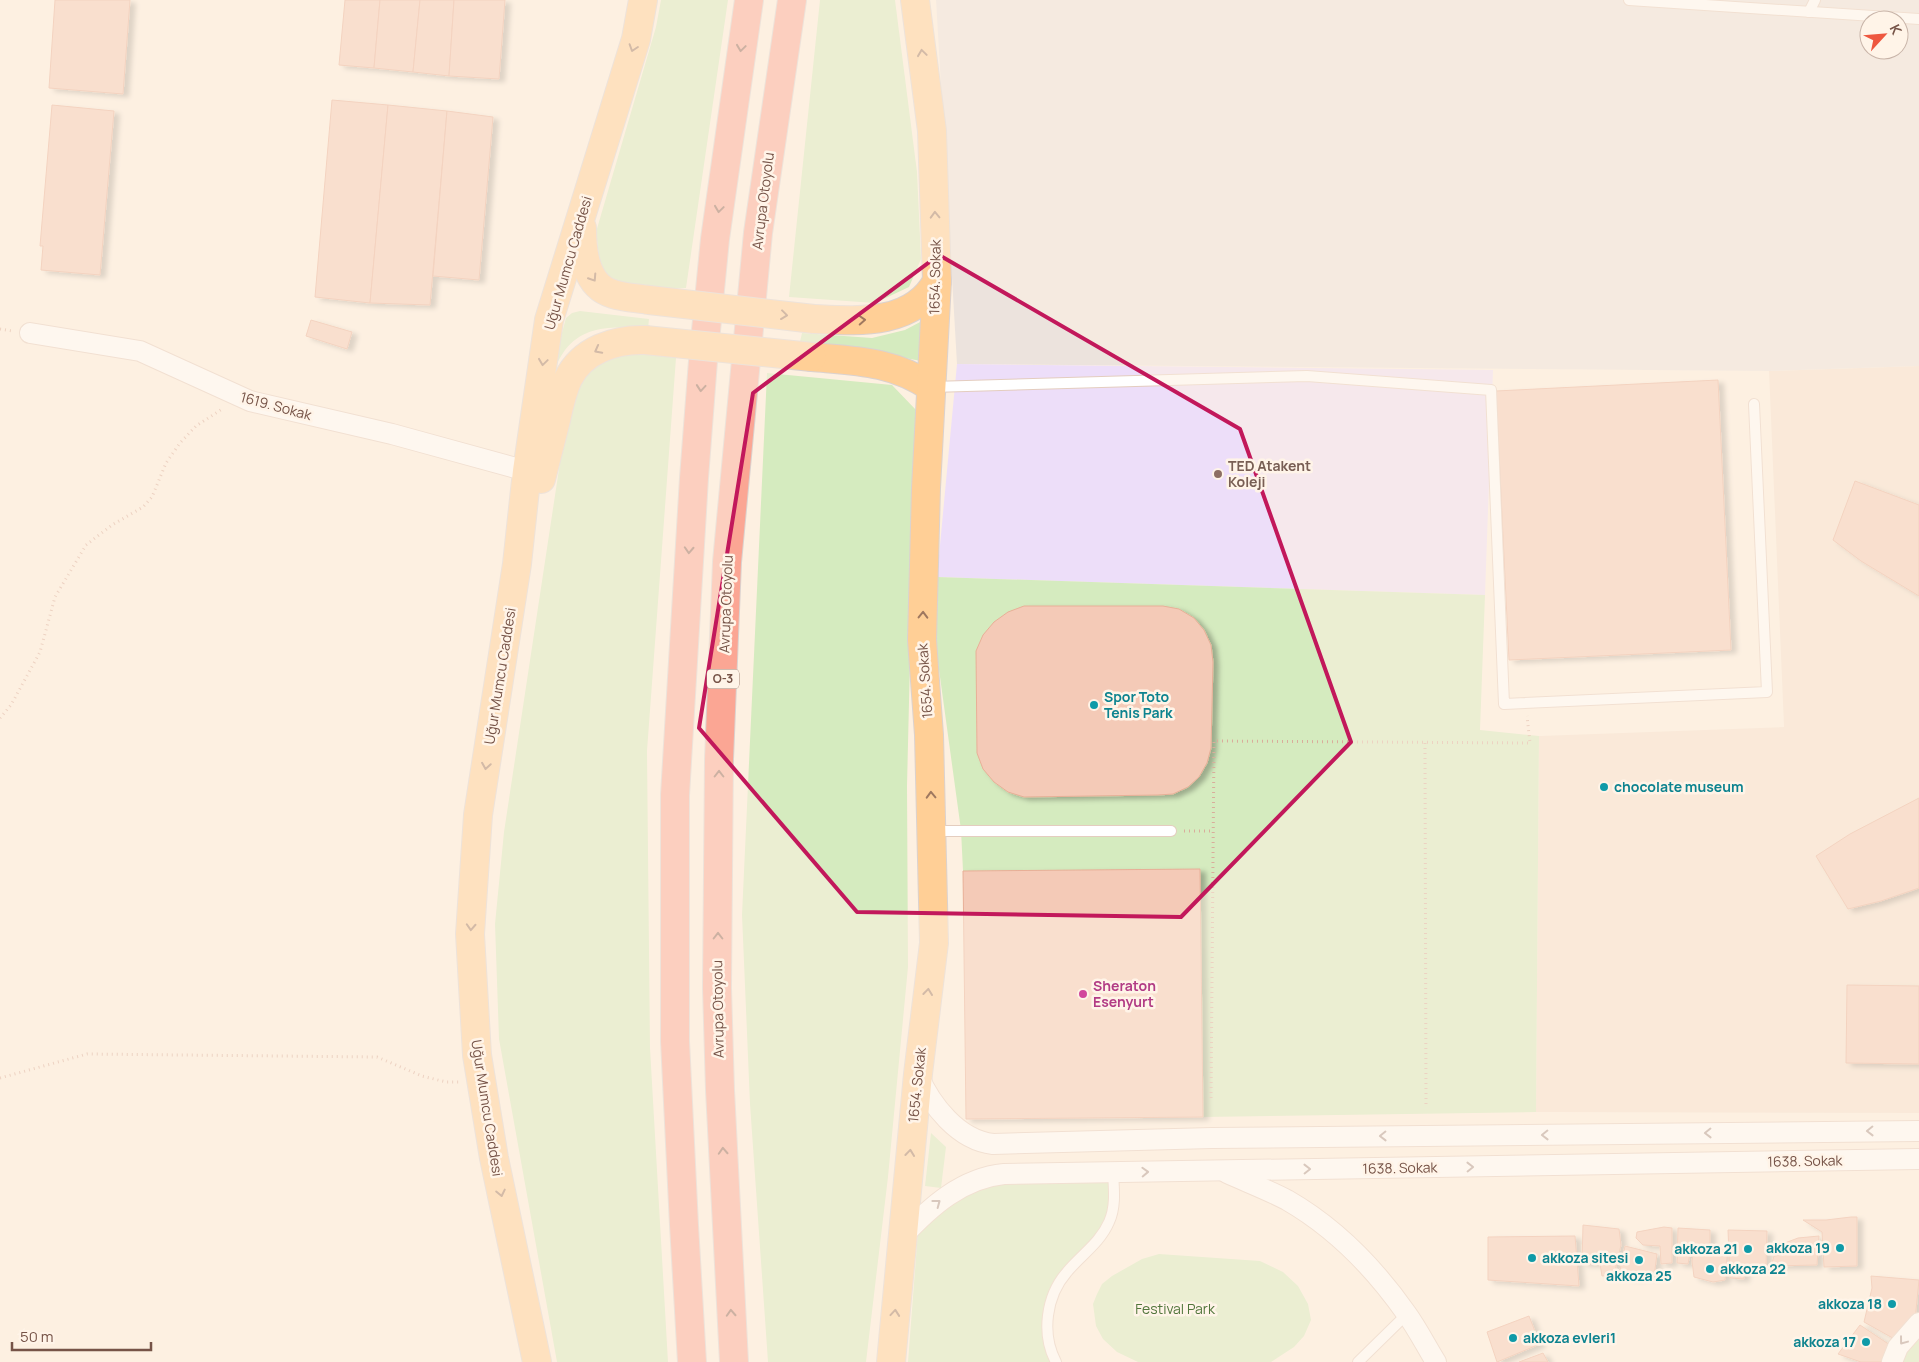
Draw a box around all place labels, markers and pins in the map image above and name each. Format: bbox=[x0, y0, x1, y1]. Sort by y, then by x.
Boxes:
place label: TED Atakent Koleji bbox=[1228, 456, 1311, 491]
marker: TED Atakent Koleji bbox=[1212, 468, 1224, 480]
place label: Spor Toto Tenis Park bbox=[1104, 687, 1173, 722]
marker: Spor Toto Tenis Park bbox=[1088, 699, 1100, 711]
place label: chocolate museum bbox=[1614, 777, 1744, 796]
marker: chocolate museum bbox=[1598, 781, 1610, 793]
place label: Sheraton Esenyurt bbox=[1093, 976, 1156, 1011]
marker: Sheraton Esenyurt bbox=[1077, 988, 1089, 1000]
place label: akkoza 19 bbox=[1766, 1238, 1830, 1257]
place label: akkoza 21 bbox=[1674, 1239, 1738, 1258]
marker: akkoza 19 bbox=[1834, 1242, 1846, 1254]
marker: akkoza 21 bbox=[1742, 1243, 1754, 1255]
place label: akkoza sitesi bbox=[1542, 1248, 1628, 1267]
marker: akkoza sitesi bbox=[1526, 1252, 1538, 1264]
marker: akkoza 25 bbox=[1633, 1254, 1645, 1266]
place label: akkoza 22 bbox=[1720, 1259, 1786, 1278]
marker: akkoza 22 bbox=[1704, 1263, 1716, 1275]
place label: akkoza 25 bbox=[1606, 1266, 1672, 1285]
place label: akkoza 18 bbox=[1818, 1294, 1882, 1313]
marker: akkoza 18 bbox=[1886, 1298, 1898, 1310]
place label: akkoza evleri1 bbox=[1523, 1328, 1616, 1347]
marker: akkoza evleri1 bbox=[1507, 1332, 1519, 1344]
place label: akkoza 17 bbox=[1793, 1332, 1856, 1351]
marker: akkoza 17 bbox=[1860, 1336, 1872, 1348]

